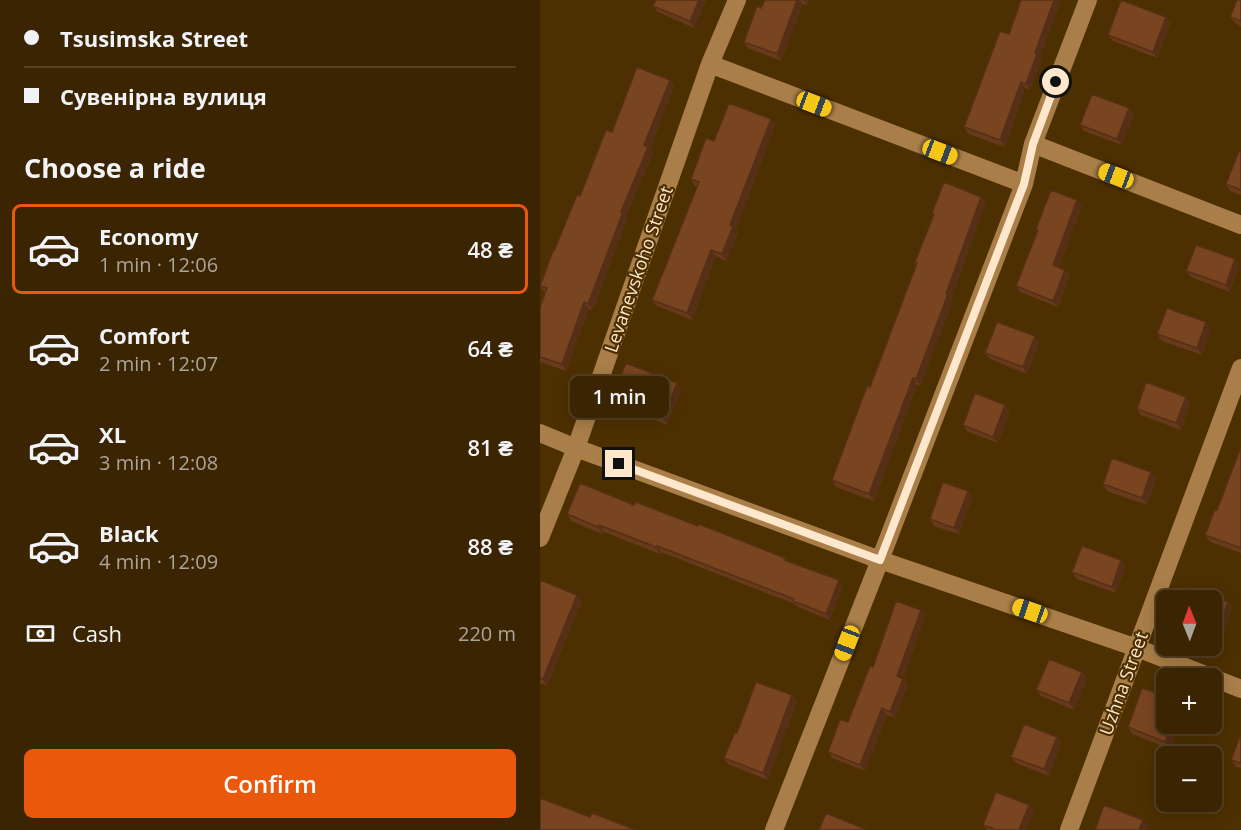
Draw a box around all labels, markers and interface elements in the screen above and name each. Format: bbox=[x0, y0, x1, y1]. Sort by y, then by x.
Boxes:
text: Tsusimska Street bbox=[60, 23, 248, 53]
route start bbox=[1042, 68, 1069, 95]
text: Сувенірна вулиця bbox=[60, 81, 267, 111]
car bbox=[794, 89, 834, 119]
car bbox=[920, 137, 960, 167]
text: Choose a ride bbox=[24, 149, 206, 186]
car bbox=[1096, 161, 1136, 191]
street label: Levanevskoho Street bbox=[598, 183, 678, 355]
text: Economy bbox=[99, 221, 198, 251]
icon: car bbox=[27, 222, 81, 276]
text: 48 ₴ bbox=[467, 234, 513, 264]
text: 1 min · 12:06 bbox=[99, 251, 218, 278]
text: Comfort bbox=[99, 320, 190, 350]
icon: car bbox=[27, 321, 81, 375]
text: 64 ₴ bbox=[467, 333, 513, 363]
text: 2 min · 12:07 bbox=[99, 350, 218, 377]
callout: 1 min bbox=[569, 377, 668, 419]
text: 1 min bbox=[593, 383, 647, 410]
text: XL bbox=[99, 419, 126, 449]
icon: car bbox=[27, 420, 81, 474]
text: 81 ₴ bbox=[467, 432, 513, 462]
text: 3 min · 12:08 bbox=[99, 449, 218, 476]
route end bbox=[605, 450, 632, 477]
text: Black bbox=[99, 518, 159, 548]
icon: car bbox=[27, 519, 81, 573]
text: 88 ₴ bbox=[467, 531, 513, 561]
text: 4 min · 12:09 bbox=[99, 548, 218, 575]
north arrow bbox=[1156, 590, 1222, 656]
map controls bbox=[1156, 590, 1222, 812]
car bbox=[1010, 597, 1050, 625]
icon: cash bbox=[24, 617, 57, 650]
text: Cash bbox=[72, 618, 122, 648]
text: 220 m bbox=[458, 620, 516, 647]
car bbox=[832, 623, 862, 663]
street label: Uzhna Street bbox=[1093, 628, 1153, 738]
button: + bbox=[1156, 668, 1222, 734]
button: − bbox=[1156, 746, 1222, 812]
button: Confirm bbox=[24, 749, 516, 818]

